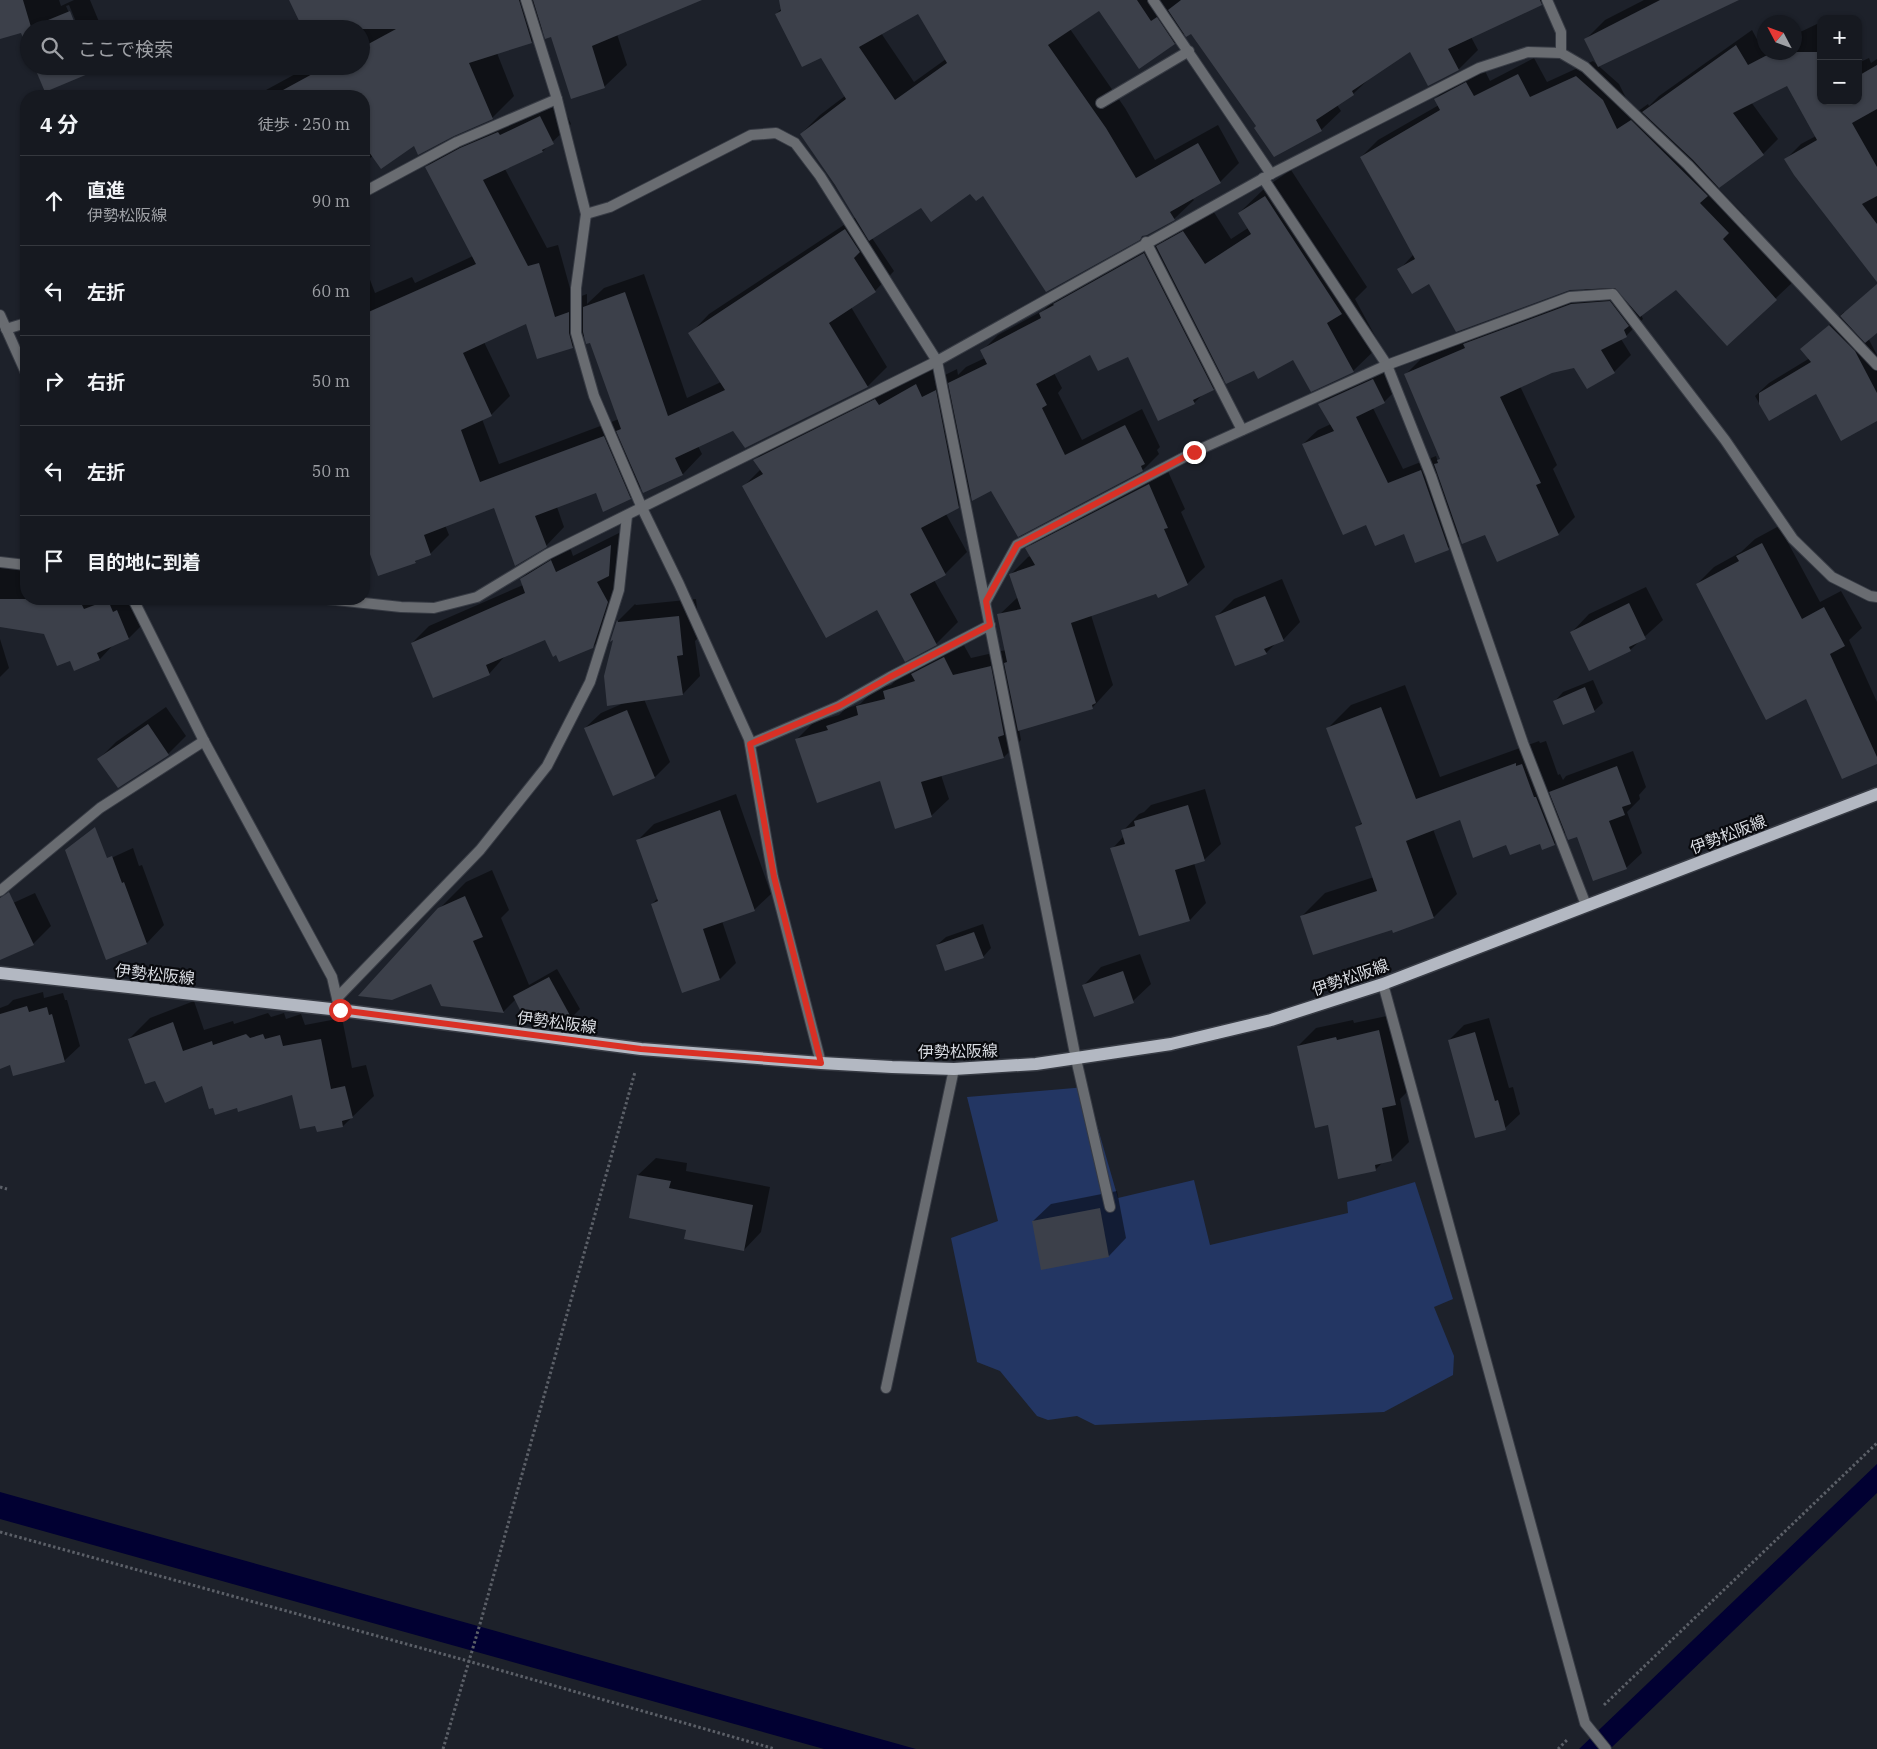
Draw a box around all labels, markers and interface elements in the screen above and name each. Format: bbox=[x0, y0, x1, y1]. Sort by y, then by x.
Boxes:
north arrow bbox=[1757, 15, 1802, 60]
map controls bbox=[1817, 15, 1862, 105]
button: + bbox=[1817, 15, 1862, 60]
search box bbox=[20, 20, 370, 75]
icon: search bbox=[38, 34, 66, 62]
text: ここで検索 bbox=[78, 37, 173, 61]
button: − bbox=[1817, 60, 1862, 105]
text: 4 分 bbox=[40, 110, 78, 138]
text: 徒歩 · 250 m bbox=[258, 114, 350, 134]
text: 直進 bbox=[87, 178, 125, 202]
icon: ahead bbox=[40, 187, 68, 215]
text: 90 m bbox=[312, 191, 350, 211]
text: 伊勢松阪線 bbox=[87, 205, 167, 225]
icon: left bbox=[40, 277, 68, 305]
text: 左折 bbox=[87, 280, 125, 304]
text: 60 m bbox=[312, 281, 350, 301]
icon: right bbox=[40, 367, 68, 395]
text: 右折 bbox=[87, 370, 125, 394]
text: 50 m bbox=[312, 371, 350, 391]
route end bbox=[1183, 441, 1206, 464]
icon: left bbox=[40, 457, 68, 485]
text: 左折 bbox=[87, 460, 125, 484]
text: 50 m bbox=[312, 461, 350, 481]
icon: arrive bbox=[40, 547, 68, 575]
text: 目的地に到着 bbox=[87, 550, 201, 574]
street label: 伊勢松阪線 bbox=[1687, 810, 1769, 858]
street label: 伊勢松阪線 bbox=[1309, 955, 1391, 999]
street label: 伊勢松阪線 bbox=[114, 960, 196, 988]
route start bbox=[329, 999, 352, 1022]
street label: 伊勢松阪線 bbox=[516, 1007, 598, 1037]
street label: 伊勢松阪線 bbox=[918, 1040, 998, 1062]

